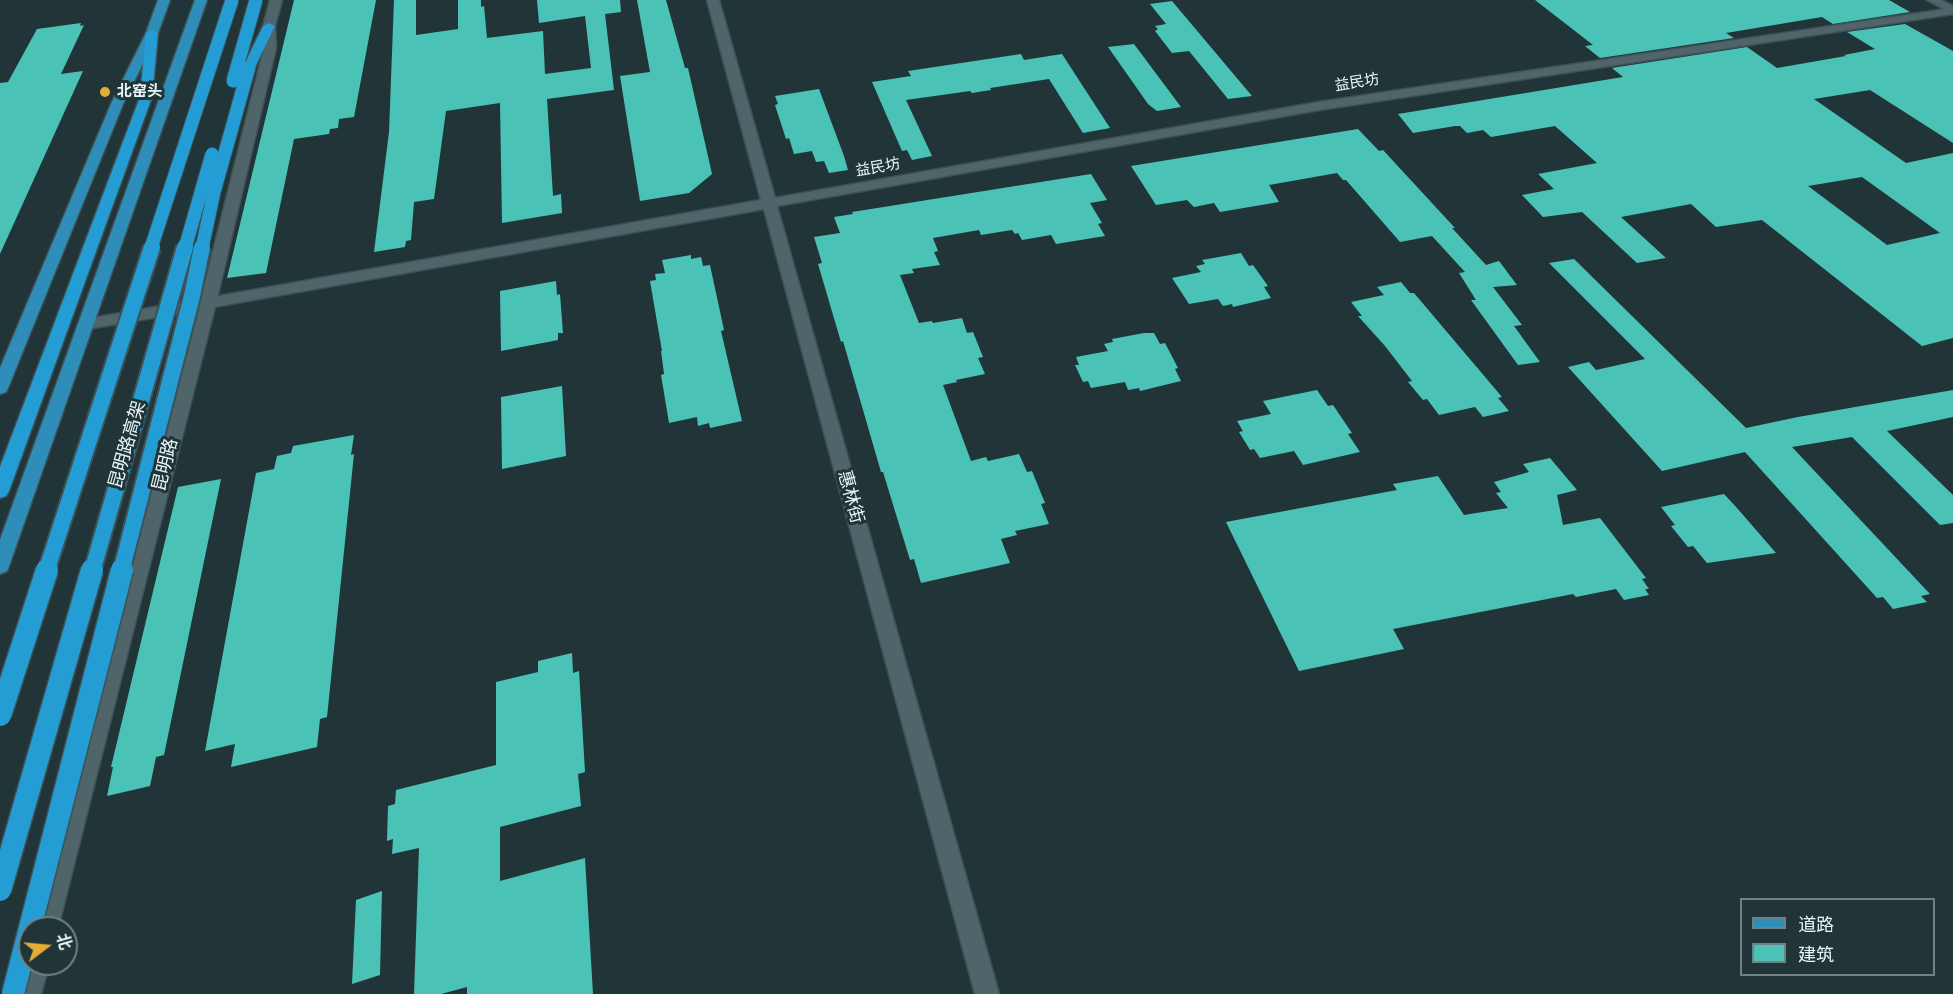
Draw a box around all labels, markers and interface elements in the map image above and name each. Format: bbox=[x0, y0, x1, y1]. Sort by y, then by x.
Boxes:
street label: 益民坊 bbox=[1333, 71, 1381, 95]
place label: 北窑头 bbox=[117, 83, 162, 101]
marker: 北窑头 bbox=[98, 85, 112, 99]
street label: 益民坊 bbox=[854, 155, 902, 181]
street label: 昆明路高架 bbox=[105, 399, 151, 491]
street label: 昆明路 bbox=[149, 436, 183, 494]
street label: 惠林街 bbox=[833, 468, 867, 526]
legend bbox=[1740, 898, 1935, 976]
text: 道路 bbox=[1798, 913, 1834, 937]
north arrow bbox=[18, 916, 78, 976]
text: 北 bbox=[52, 931, 76, 952]
text: 建筑 bbox=[1798, 943, 1834, 967]

